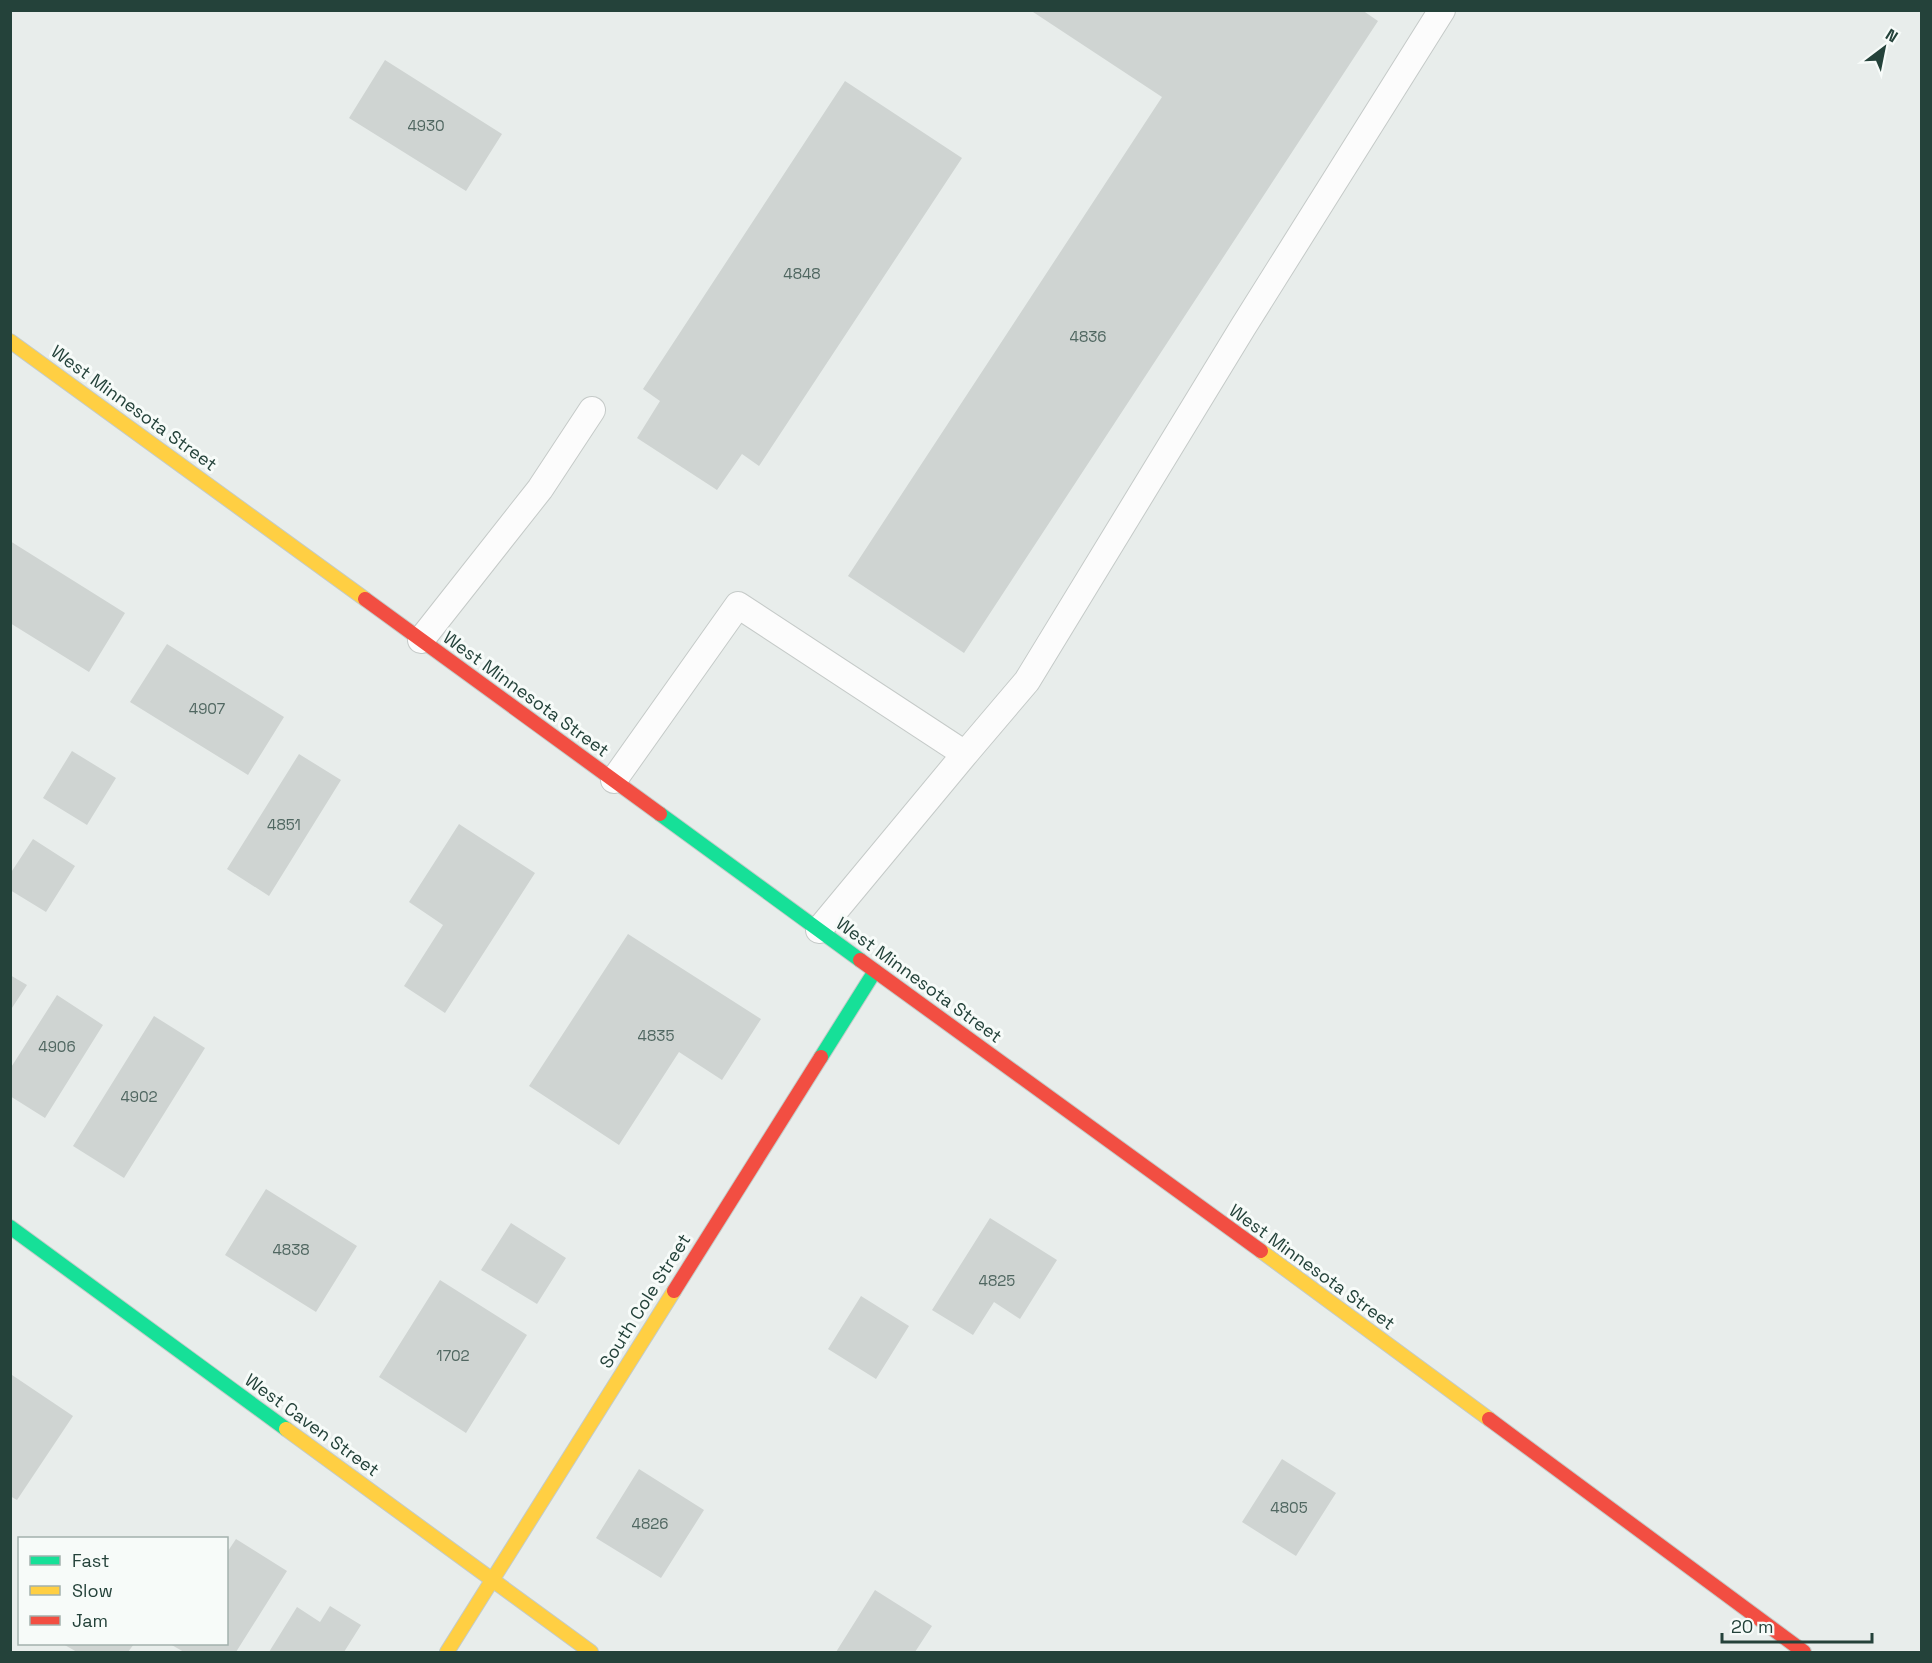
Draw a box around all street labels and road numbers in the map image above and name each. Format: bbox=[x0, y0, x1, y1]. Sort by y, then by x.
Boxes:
street label: West Minnesota Street bbox=[47, 340, 222, 476]
street label: West Minnesota Street bbox=[439, 626, 614, 762]
street label: West Minnesota Street bbox=[832, 912, 1007, 1048]
street label: West Minnesota Street bbox=[1225, 1199, 1400, 1335]
street label: South Cole Street bbox=[594, 1229, 695, 1372]
street label: West Caven Street bbox=[241, 1368, 384, 1481]

